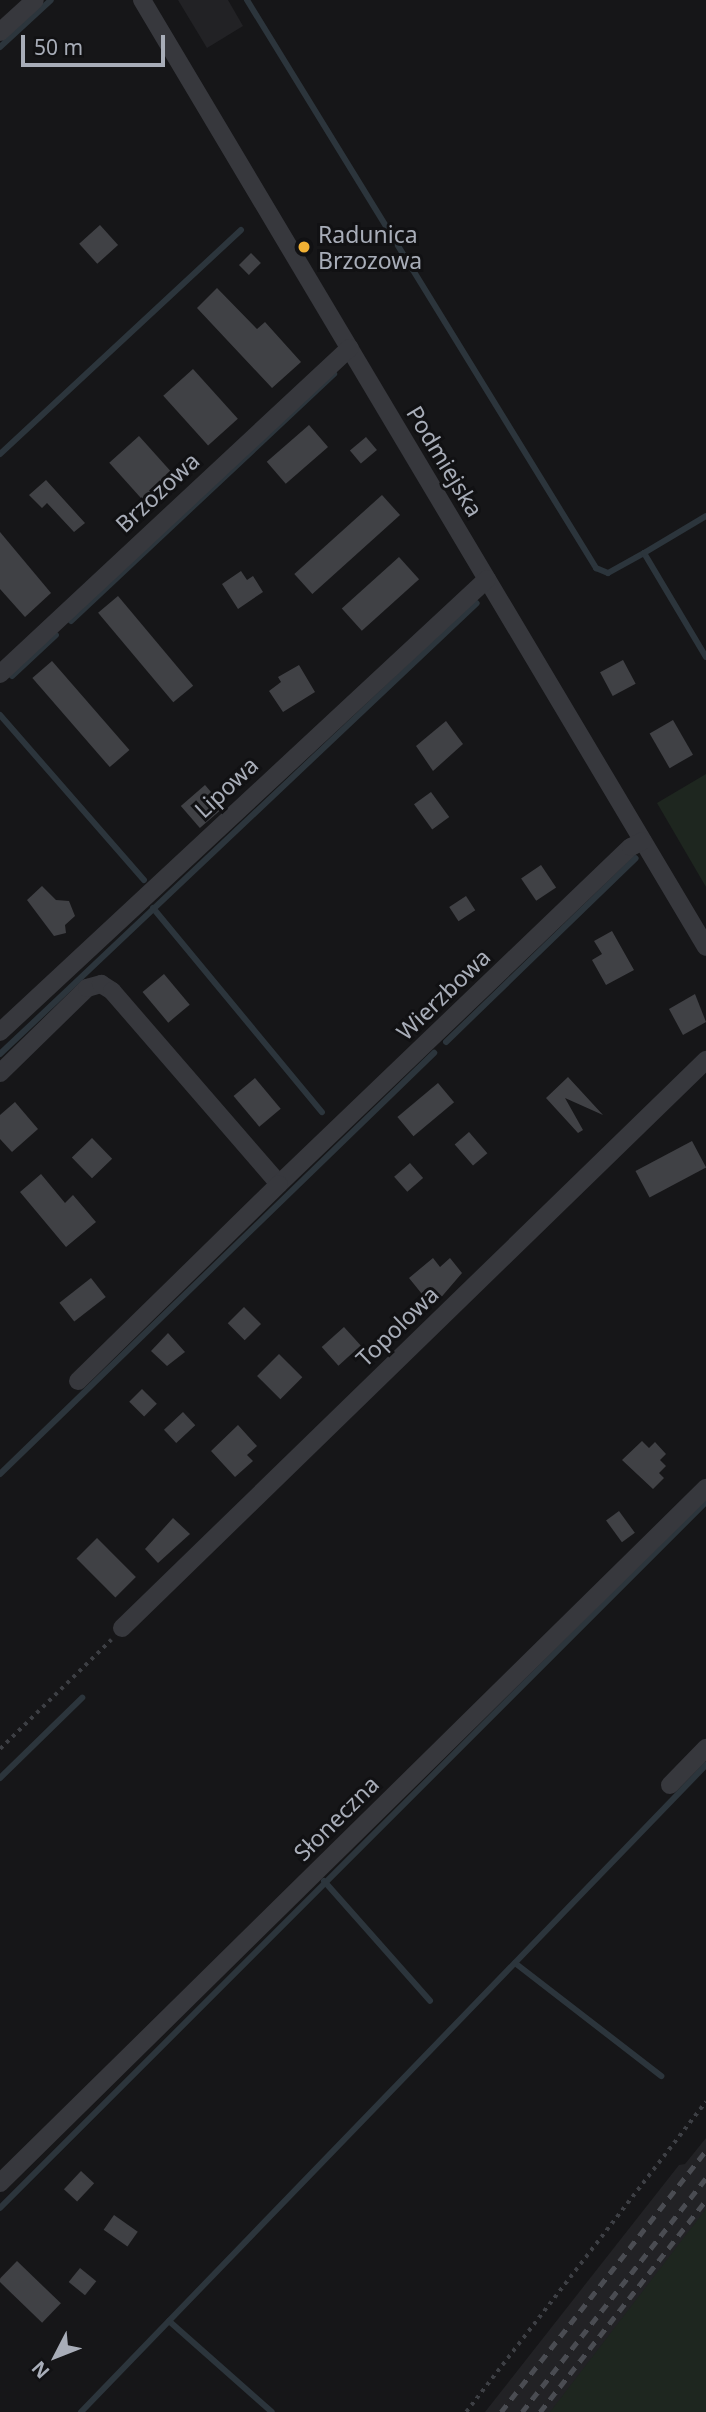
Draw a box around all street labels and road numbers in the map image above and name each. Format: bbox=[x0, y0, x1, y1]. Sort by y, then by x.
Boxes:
street label: Podmiejska bbox=[401, 401, 489, 521]
street label: Brzozowa bbox=[109, 446, 205, 538]
street label: Lipowa bbox=[189, 751, 263, 823]
street label: Wierzbowa bbox=[391, 943, 495, 1045]
street label: Topolowa bbox=[350, 1280, 444, 1372]
street label: Słoneczna bbox=[288, 1770, 384, 1866]

